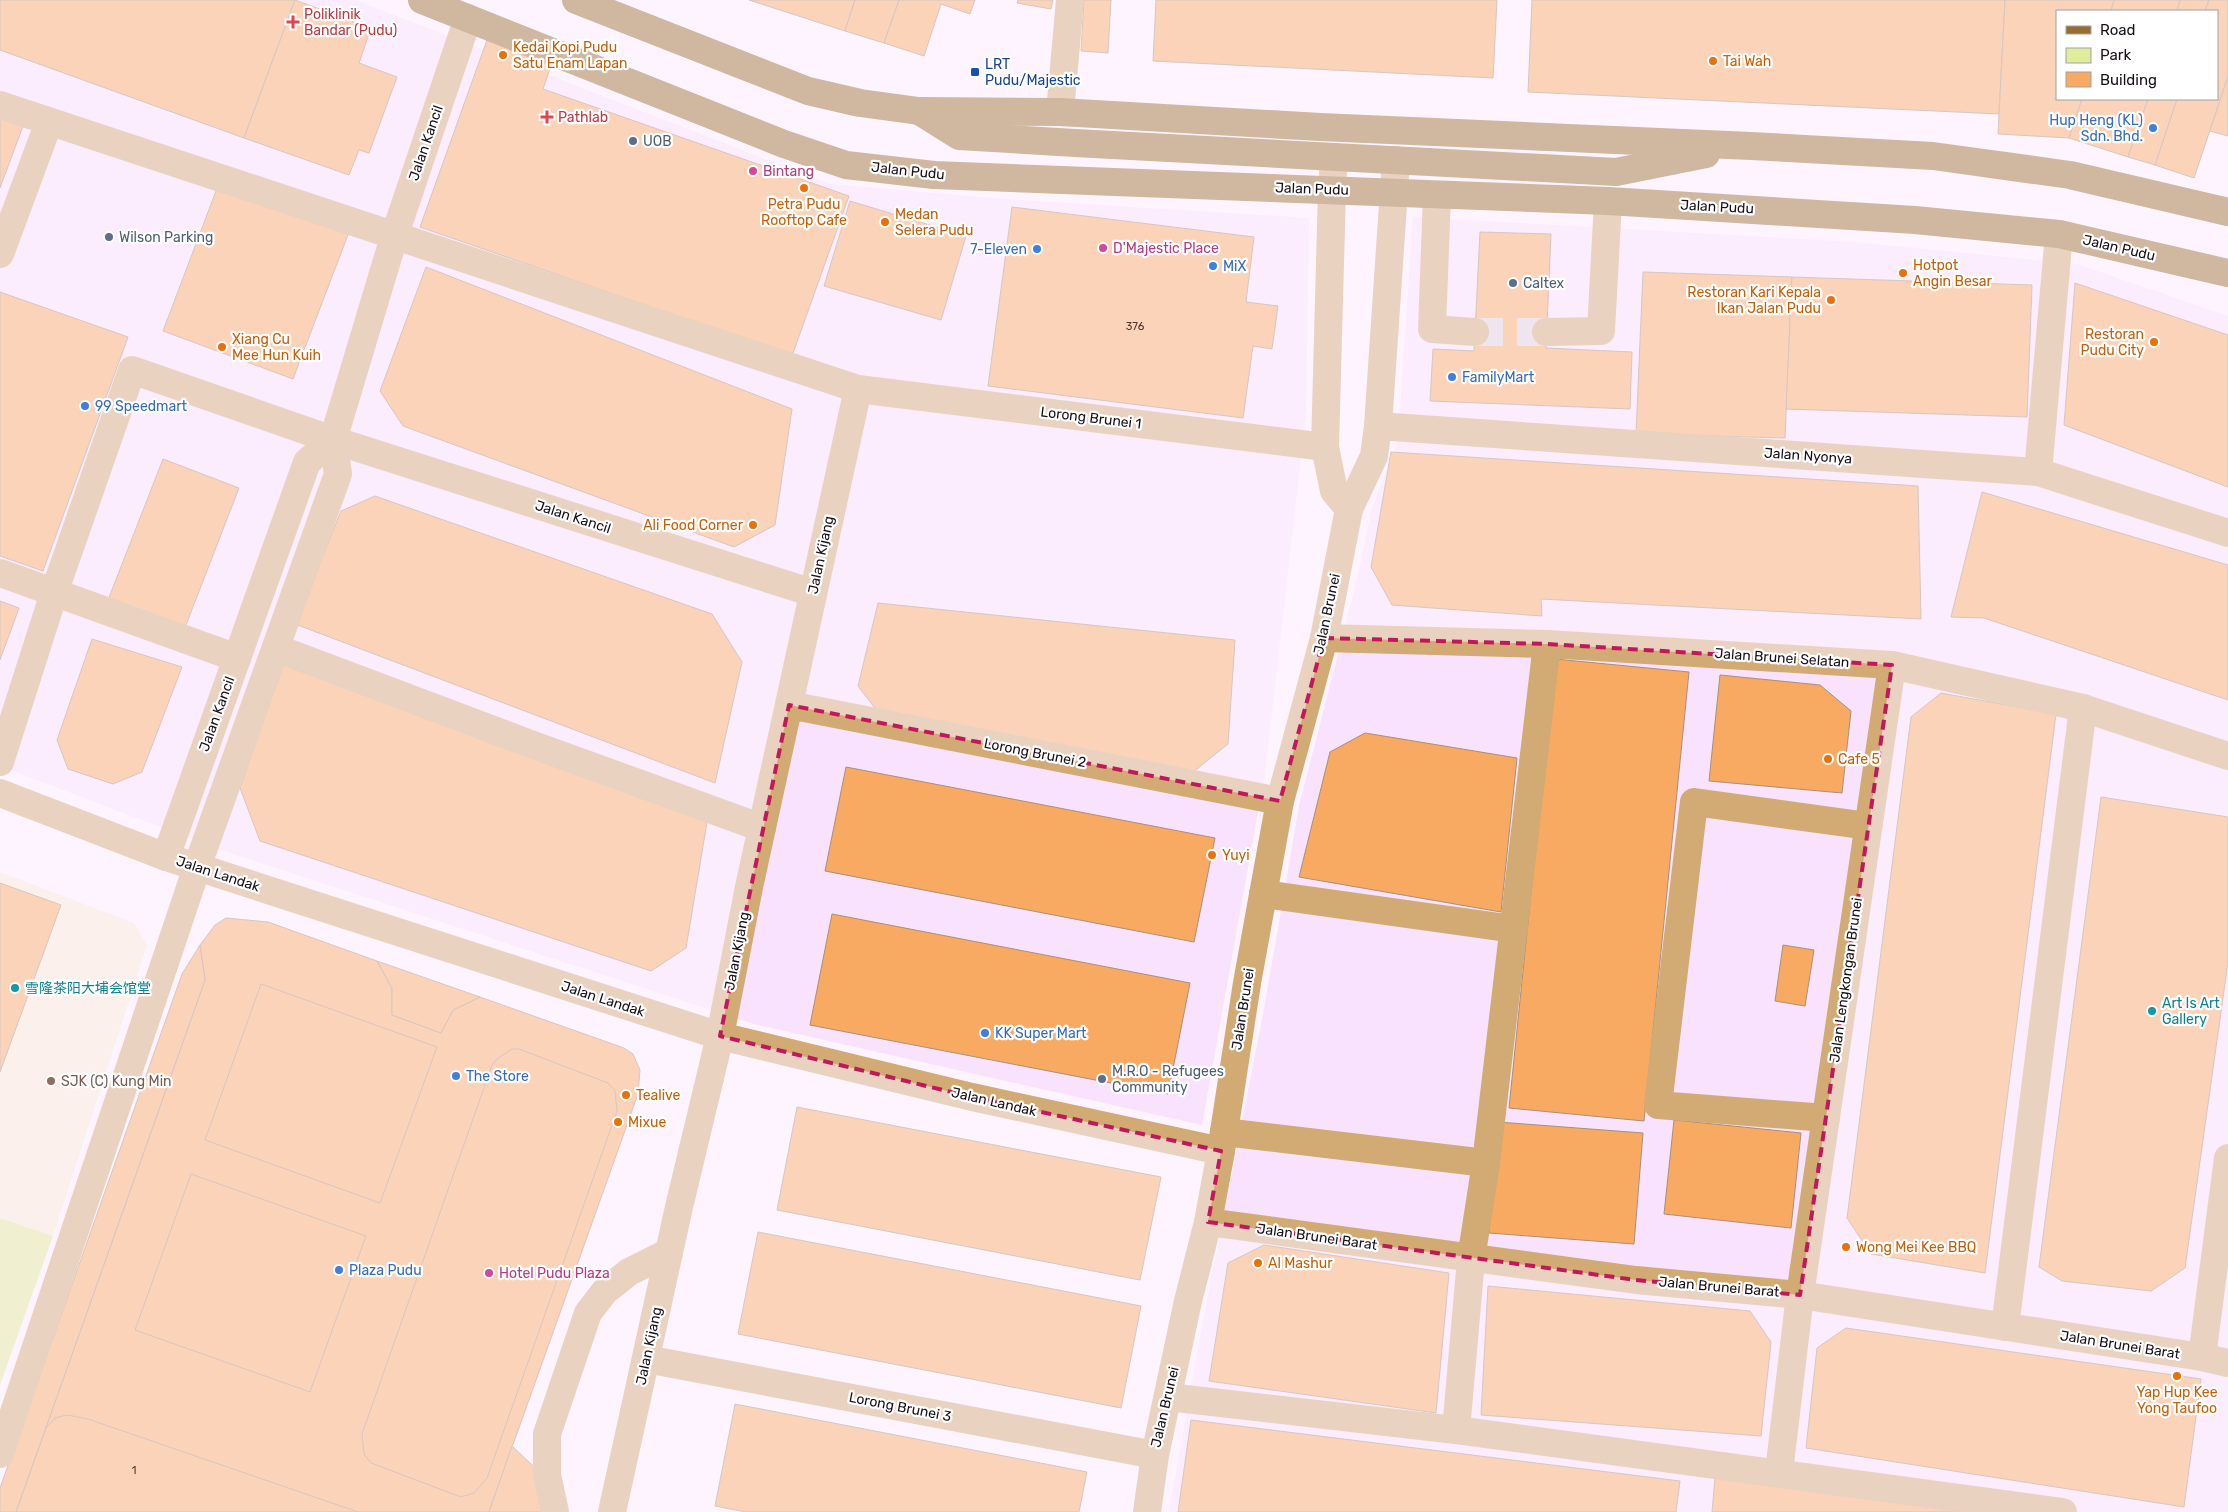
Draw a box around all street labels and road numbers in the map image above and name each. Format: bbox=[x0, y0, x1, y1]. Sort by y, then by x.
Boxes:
street label: Jalan Kancil bbox=[405, 103, 447, 183]
street label: Jalan Pudu bbox=[870, 159, 946, 183]
street label: Jalan Pudu bbox=[1275, 179, 1349, 199]
street label: Jalan Pudu bbox=[1680, 197, 1754, 217]
street label: Jalan Pudu bbox=[2081, 231, 2157, 265]
street label: Lorong Brunei 1 bbox=[1040, 403, 1142, 433]
street label: Jalan Nyonya bbox=[1763, 444, 1853, 468]
street label: Jalan Kancil bbox=[533, 497, 613, 537]
street label: Jalan Kijang bbox=[804, 514, 838, 596]
street label: Jalan Brunei bbox=[1310, 572, 1344, 656]
street label: Jalan Brunei Selatan bbox=[1714, 645, 1850, 671]
street label: Jalan Kancil bbox=[196, 674, 238, 754]
street label: Lorong Brunei 2 bbox=[982, 735, 1088, 771]
street label: Jalan Landak bbox=[174, 852, 263, 896]
street label: Jalan Lengkongan Brunei bbox=[1826, 897, 1866, 1063]
street label: Jalan Kijang bbox=[721, 910, 753, 992]
street label: Jalan Brunei bbox=[1228, 967, 1258, 1051]
street label: Jalan Landak bbox=[559, 977, 648, 1021]
street label: Jalan Landak bbox=[950, 1084, 1039, 1120]
street label: Jalan Brunei Barat bbox=[1256, 1220, 1379, 1254]
street label: Jalan Brunei Barat bbox=[1658, 1273, 1781, 1301]
street label: Jalan Kijang bbox=[632, 1305, 666, 1387]
street label: Jalan Brunei Barat bbox=[2059, 1327, 2182, 1363]
street label: Jalan Brunei bbox=[1147, 1365, 1183, 1449]
street label: Lorong Brunei 3 bbox=[847, 1389, 953, 1425]

